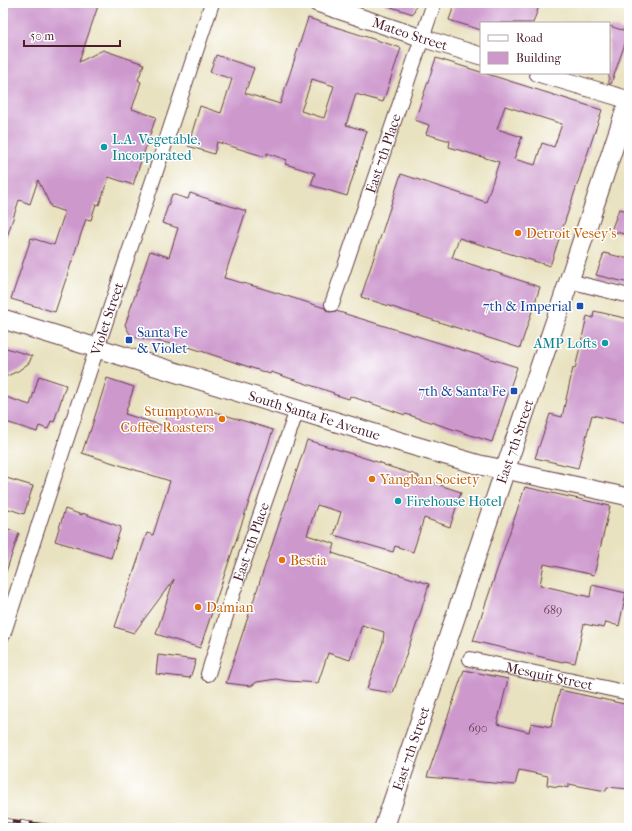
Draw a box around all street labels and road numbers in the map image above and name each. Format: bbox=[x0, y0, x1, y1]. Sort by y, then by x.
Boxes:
street label: Mateo Street bbox=[370, 14, 450, 54]
street label: East 7th Place bbox=[362, 112, 405, 196]
street label: Violet Street bbox=[87, 280, 127, 358]
street label: South Santa Fe Avenue bbox=[246, 387, 382, 444]
street label: East 7th Street bbox=[493, 397, 537, 486]
street label: East 7th Place bbox=[230, 500, 273, 584]
street label: Mesquit Street bbox=[504, 659, 594, 694]
street label: East 7th Street bbox=[389, 704, 434, 793]

